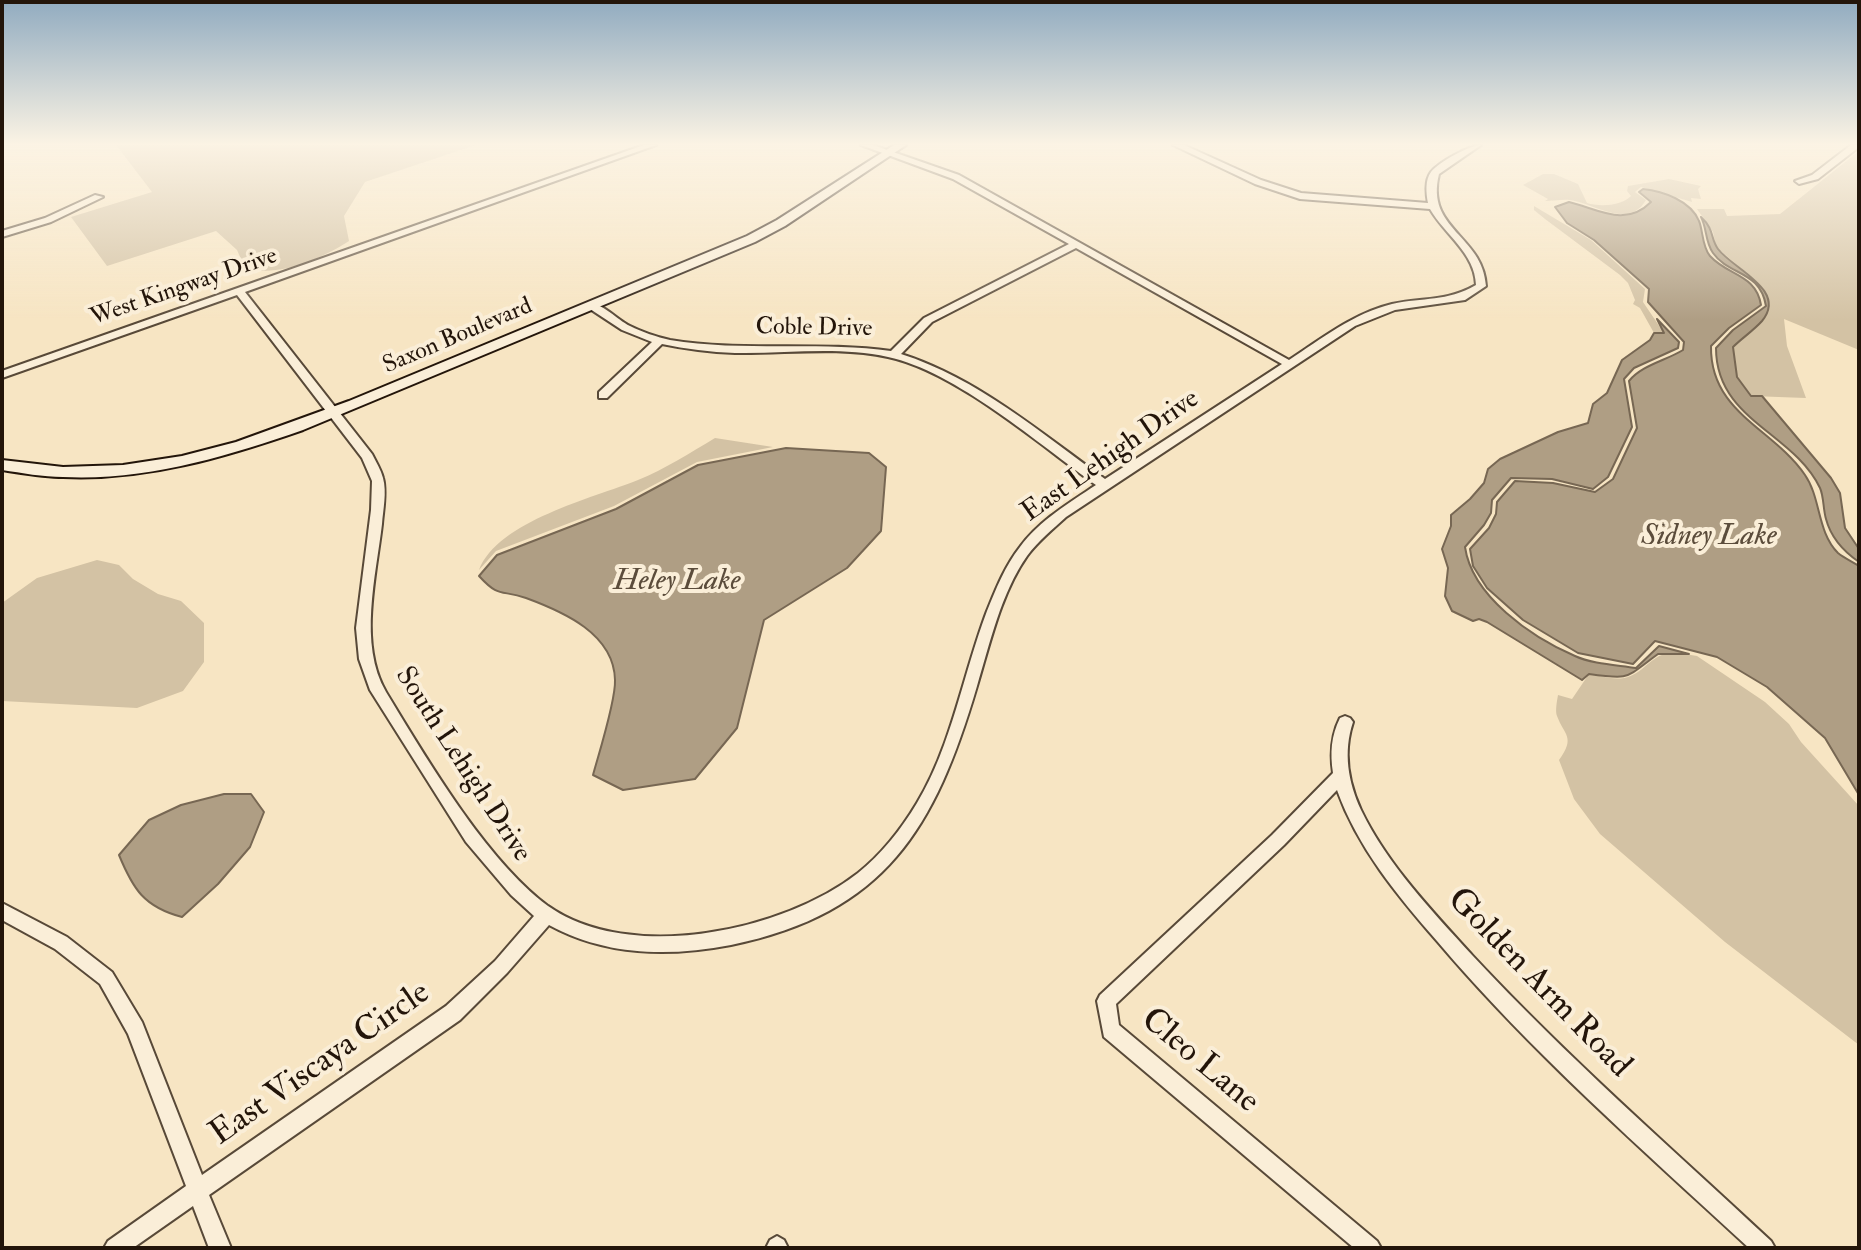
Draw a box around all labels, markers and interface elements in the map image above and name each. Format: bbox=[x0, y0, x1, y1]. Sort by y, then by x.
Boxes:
street label: West Kingway Drive bbox=[87, 243, 281, 333]
street label: Saxon Boulevard bbox=[379, 293, 537, 381]
street label: Coble Drive bbox=[755, 314, 873, 344]
street label: East Lehigh Drive bbox=[1016, 383, 1206, 531]
water label: Sidney Lake bbox=[1641, 520, 1777, 556]
water label: Heley Lake bbox=[613, 565, 741, 601]
street label: South Lehigh Drive bbox=[386, 661, 538, 869]
street label: Golden Arm Road bbox=[1437, 881, 1639, 1087]
street label: East Viscaya Circle bbox=[203, 974, 439, 1156]
street label: Cleo Lane bbox=[1132, 1001, 1266, 1123]

